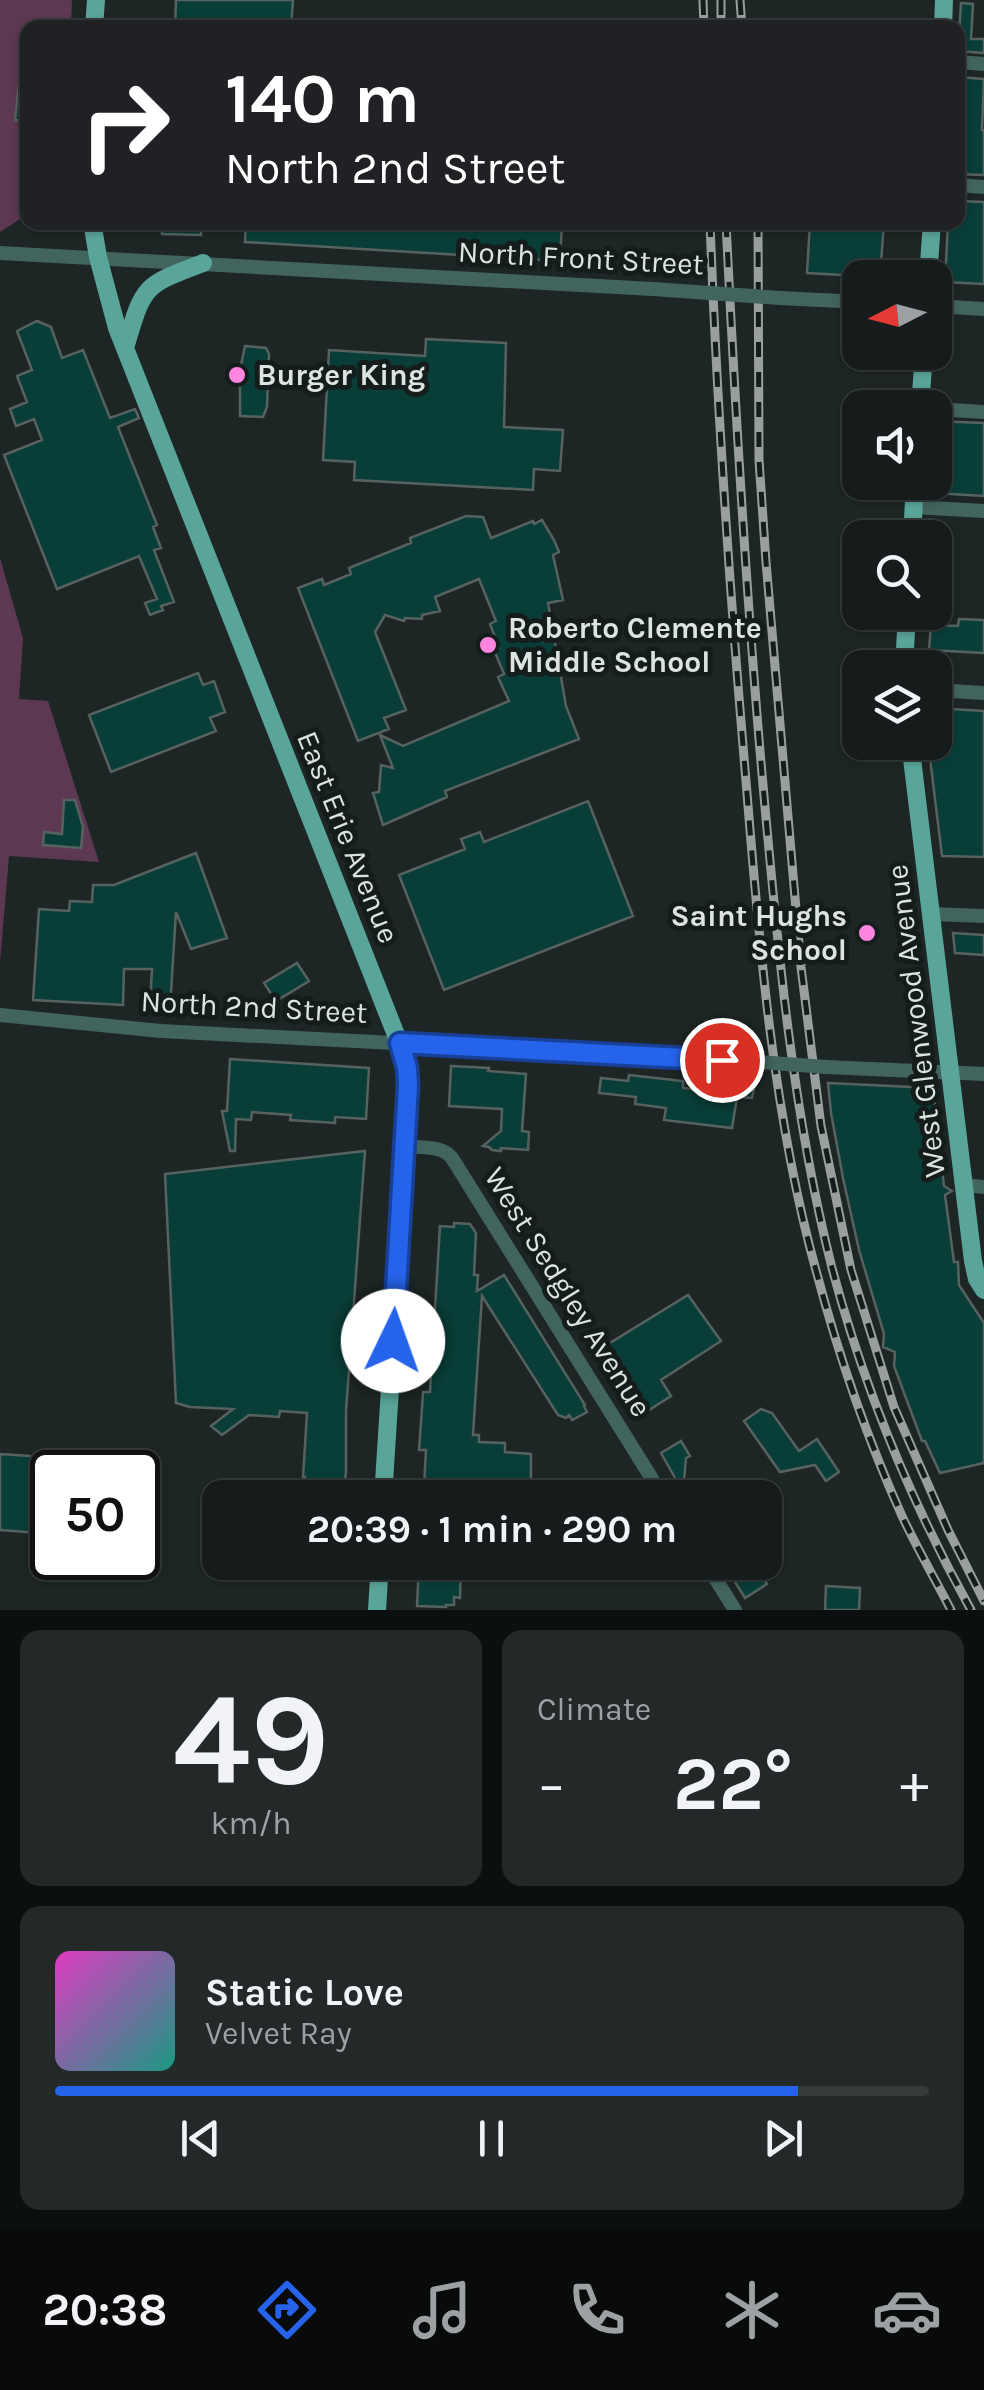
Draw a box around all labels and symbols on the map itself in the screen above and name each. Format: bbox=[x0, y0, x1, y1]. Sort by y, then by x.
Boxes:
street label: North Front Street bbox=[457, 234, 705, 282]
north arrow bbox=[842, 260, 952, 370]
place label: Burger King bbox=[257, 357, 425, 393]
marker: Burger King bbox=[226, 364, 248, 386]
place label: Roberto Clemente Middle School bbox=[508, 610, 762, 680]
marker: Roberto Clemente Middle School bbox=[477, 634, 499, 656]
street label: East Erie Avenue bbox=[289, 726, 407, 948]
street label: West Glenwood Avenue bbox=[879, 863, 953, 1179]
place label: Saint Hughs School bbox=[670, 898, 847, 968]
marker: Saint Hughs School bbox=[856, 922, 878, 944]
street label: North 2nd Street bbox=[140, 983, 368, 1031]
pin bbox=[680, 1018, 765, 1103]
street label: West Sedgley Avenue bbox=[477, 1161, 659, 1423]
position arrow bbox=[341, 1289, 445, 1393]
speed limit sign: 50 bbox=[30, 1450, 160, 1580]

